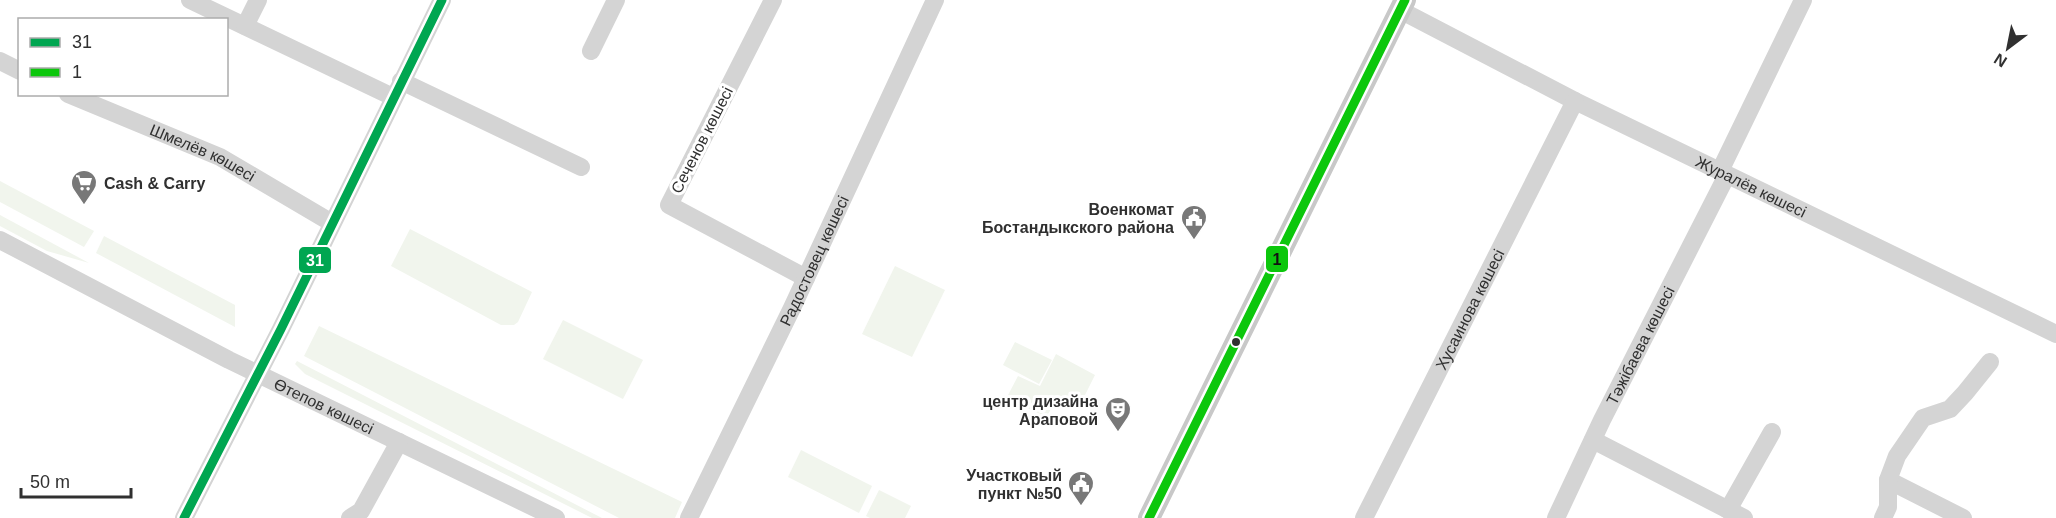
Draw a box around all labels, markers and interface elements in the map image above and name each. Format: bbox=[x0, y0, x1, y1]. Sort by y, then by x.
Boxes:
legend bbox=[18, 18, 228, 96]
north arrow bbox=[1978, 18, 2038, 78]
text: 31 bbox=[72, 32, 92, 52]
text: N bbox=[1991, 50, 2010, 71]
text: 1 bbox=[72, 62, 82, 82]
street label: Сеченов көшесі bbox=[668, 84, 736, 196]
street label: Шмелёв көшесі bbox=[148, 121, 259, 184]
street label: Журалёв көшесі bbox=[1693, 152, 1809, 220]
supermarket icon: Cash & Carry bbox=[69, 168, 99, 206]
place label: Cash & Carry bbox=[104, 175, 205, 192]
street label: Радостовец көшесі bbox=[776, 193, 851, 328]
place label: Военкомат Бостандыкского района bbox=[982, 201, 1174, 236]
public building icon: Военкомат Бостандыкского района bbox=[1179, 203, 1209, 241]
line badge: 1 bbox=[1265, 245, 1289, 273]
line badge: 31 bbox=[298, 246, 332, 274]
street label: Хусаинова көшесі bbox=[1432, 246, 1507, 372]
text: 1 bbox=[1273, 251, 1282, 268]
text: 31 bbox=[306, 252, 324, 269]
street label: Тәжібаева көшесі bbox=[1603, 283, 1677, 407]
unlabelled marker bbox=[1230, 336, 1242, 348]
street label: Өтепов көшесі bbox=[272, 375, 376, 437]
place label: центр дизайна Араповой bbox=[983, 393, 1098, 428]
theatre icon: центр дизайна Араповой bbox=[1103, 395, 1133, 433]
scale bar bbox=[21, 461, 130, 499]
place label: Участковый пункт №50 bbox=[966, 467, 1062, 502]
public building icon: Участковый пункт №50 bbox=[1066, 469, 1096, 507]
text: 50 m bbox=[30, 472, 70, 492]

